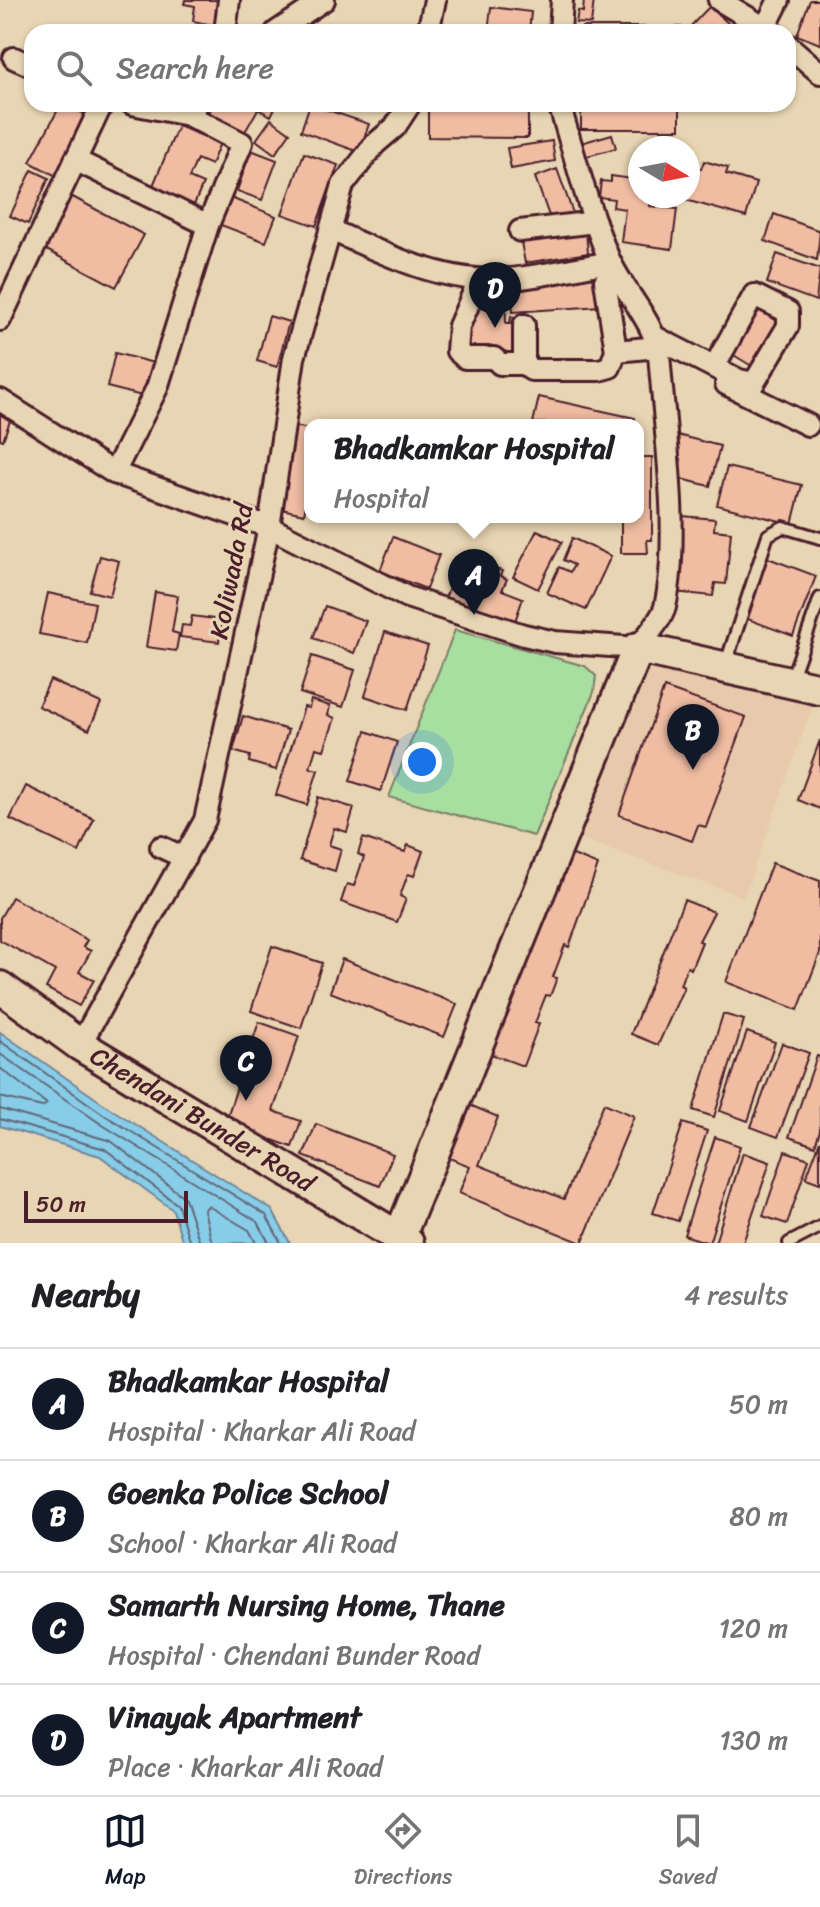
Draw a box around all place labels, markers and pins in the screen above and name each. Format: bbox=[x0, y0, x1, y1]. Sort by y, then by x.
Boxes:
pin: D bbox=[469, 262, 521, 328]
pin: A bbox=[448, 549, 500, 615]
pin: B bbox=[667, 704, 719, 770]
pin: C bbox=[220, 1035, 272, 1101]

